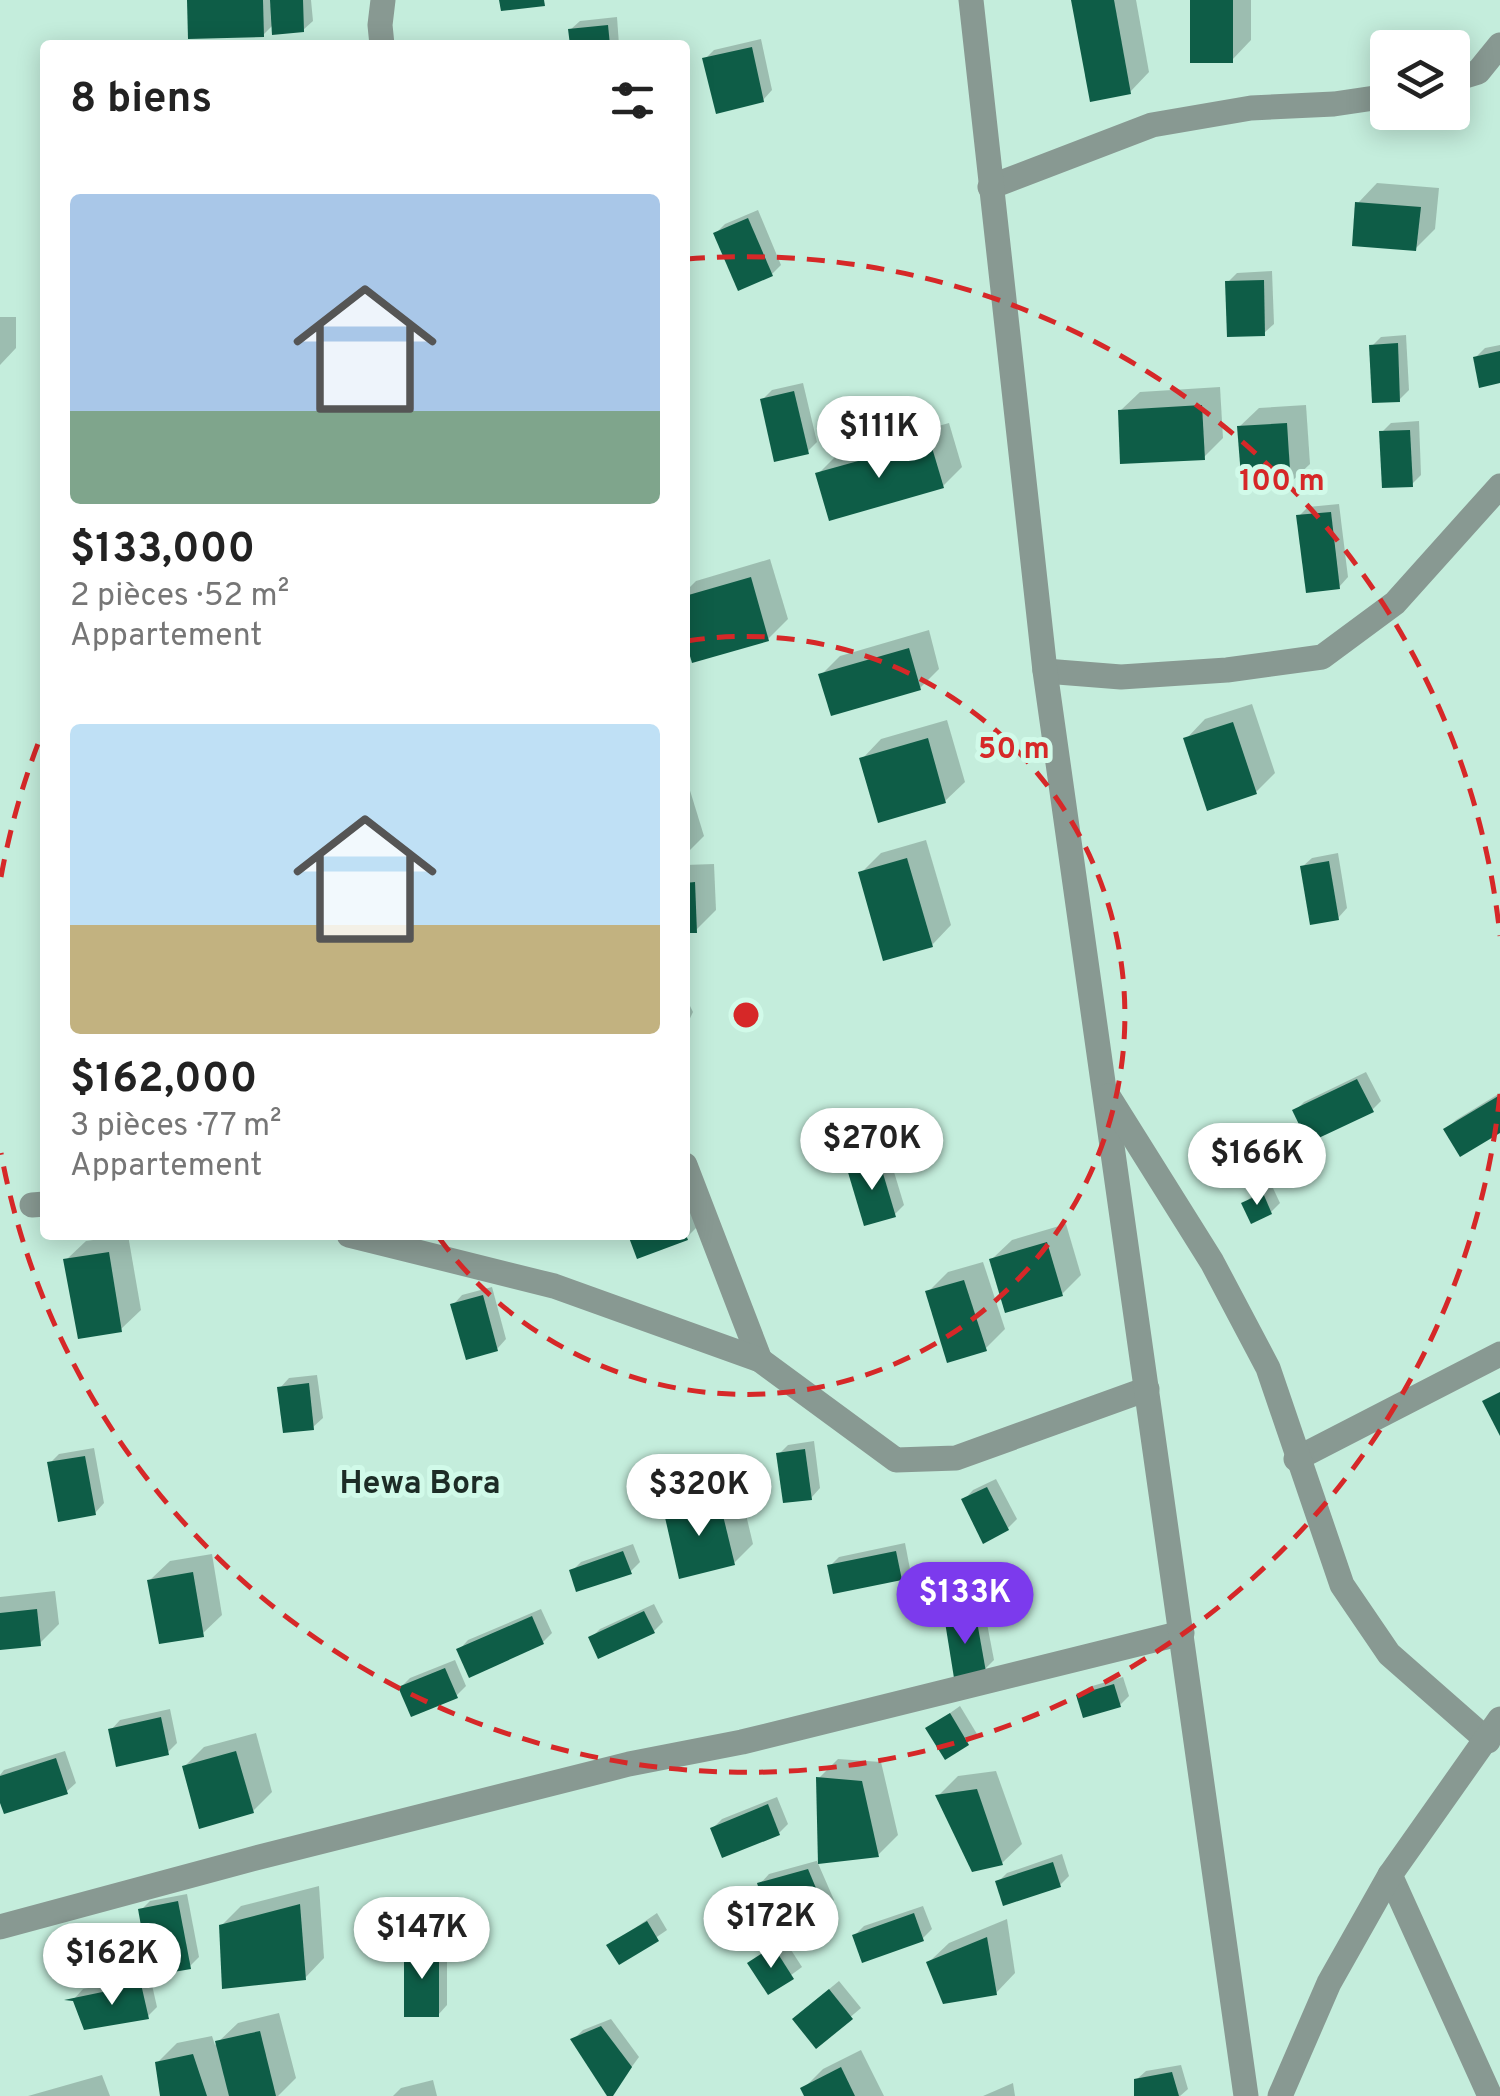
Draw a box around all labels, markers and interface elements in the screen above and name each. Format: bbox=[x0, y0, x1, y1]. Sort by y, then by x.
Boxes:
map controls bbox=[1370, 30, 1470, 130]
button: layers bbox=[1370, 30, 1470, 130]
icon: filters bbox=[605, 73, 660, 128]
text: 8 biens bbox=[70, 74, 212, 127]
icon: home bbox=[275, 259, 455, 439]
pin: $111K bbox=[809, 396, 949, 481]
text: $111K bbox=[839, 408, 919, 448]
text: 100 m bbox=[1239, 464, 1325, 501]
text: $133,000 bbox=[70, 524, 255, 577]
text: 2 pièces · 52 m² bbox=[70, 577, 289, 617]
text: Appartement bbox=[70, 617, 262, 657]
text: 50 m bbox=[978, 732, 1050, 769]
icon: home bbox=[275, 789, 455, 969]
centre of rings bbox=[728, 997, 764, 1033]
text: $162,000 bbox=[70, 1054, 257, 1107]
text: 3 pièces · 77 m² bbox=[70, 1107, 282, 1147]
pin: $270K bbox=[802, 1108, 942, 1193]
text: $270K bbox=[822, 1120, 922, 1160]
pin: $166K bbox=[1187, 1123, 1327, 1208]
text: $166K bbox=[1210, 1135, 1304, 1175]
text: Appartement bbox=[70, 1147, 262, 1187]
pin: $320K bbox=[629, 1454, 769, 1539]
district label: Hewa Bora bbox=[339, 1465, 501, 1505]
text: $320K bbox=[648, 1466, 750, 1506]
pin: $133K bbox=[895, 1562, 1035, 1647]
text: $133K bbox=[918, 1574, 1012, 1614]
pin: $172K bbox=[701, 1886, 841, 1971]
pin: $147K bbox=[352, 1897, 492, 1982]
text: $172K bbox=[726, 1898, 816, 1938]
text: $147K bbox=[376, 1909, 468, 1949]
pin: $162K bbox=[42, 1923, 182, 2008]
text: $162K bbox=[65, 1935, 159, 1975]

